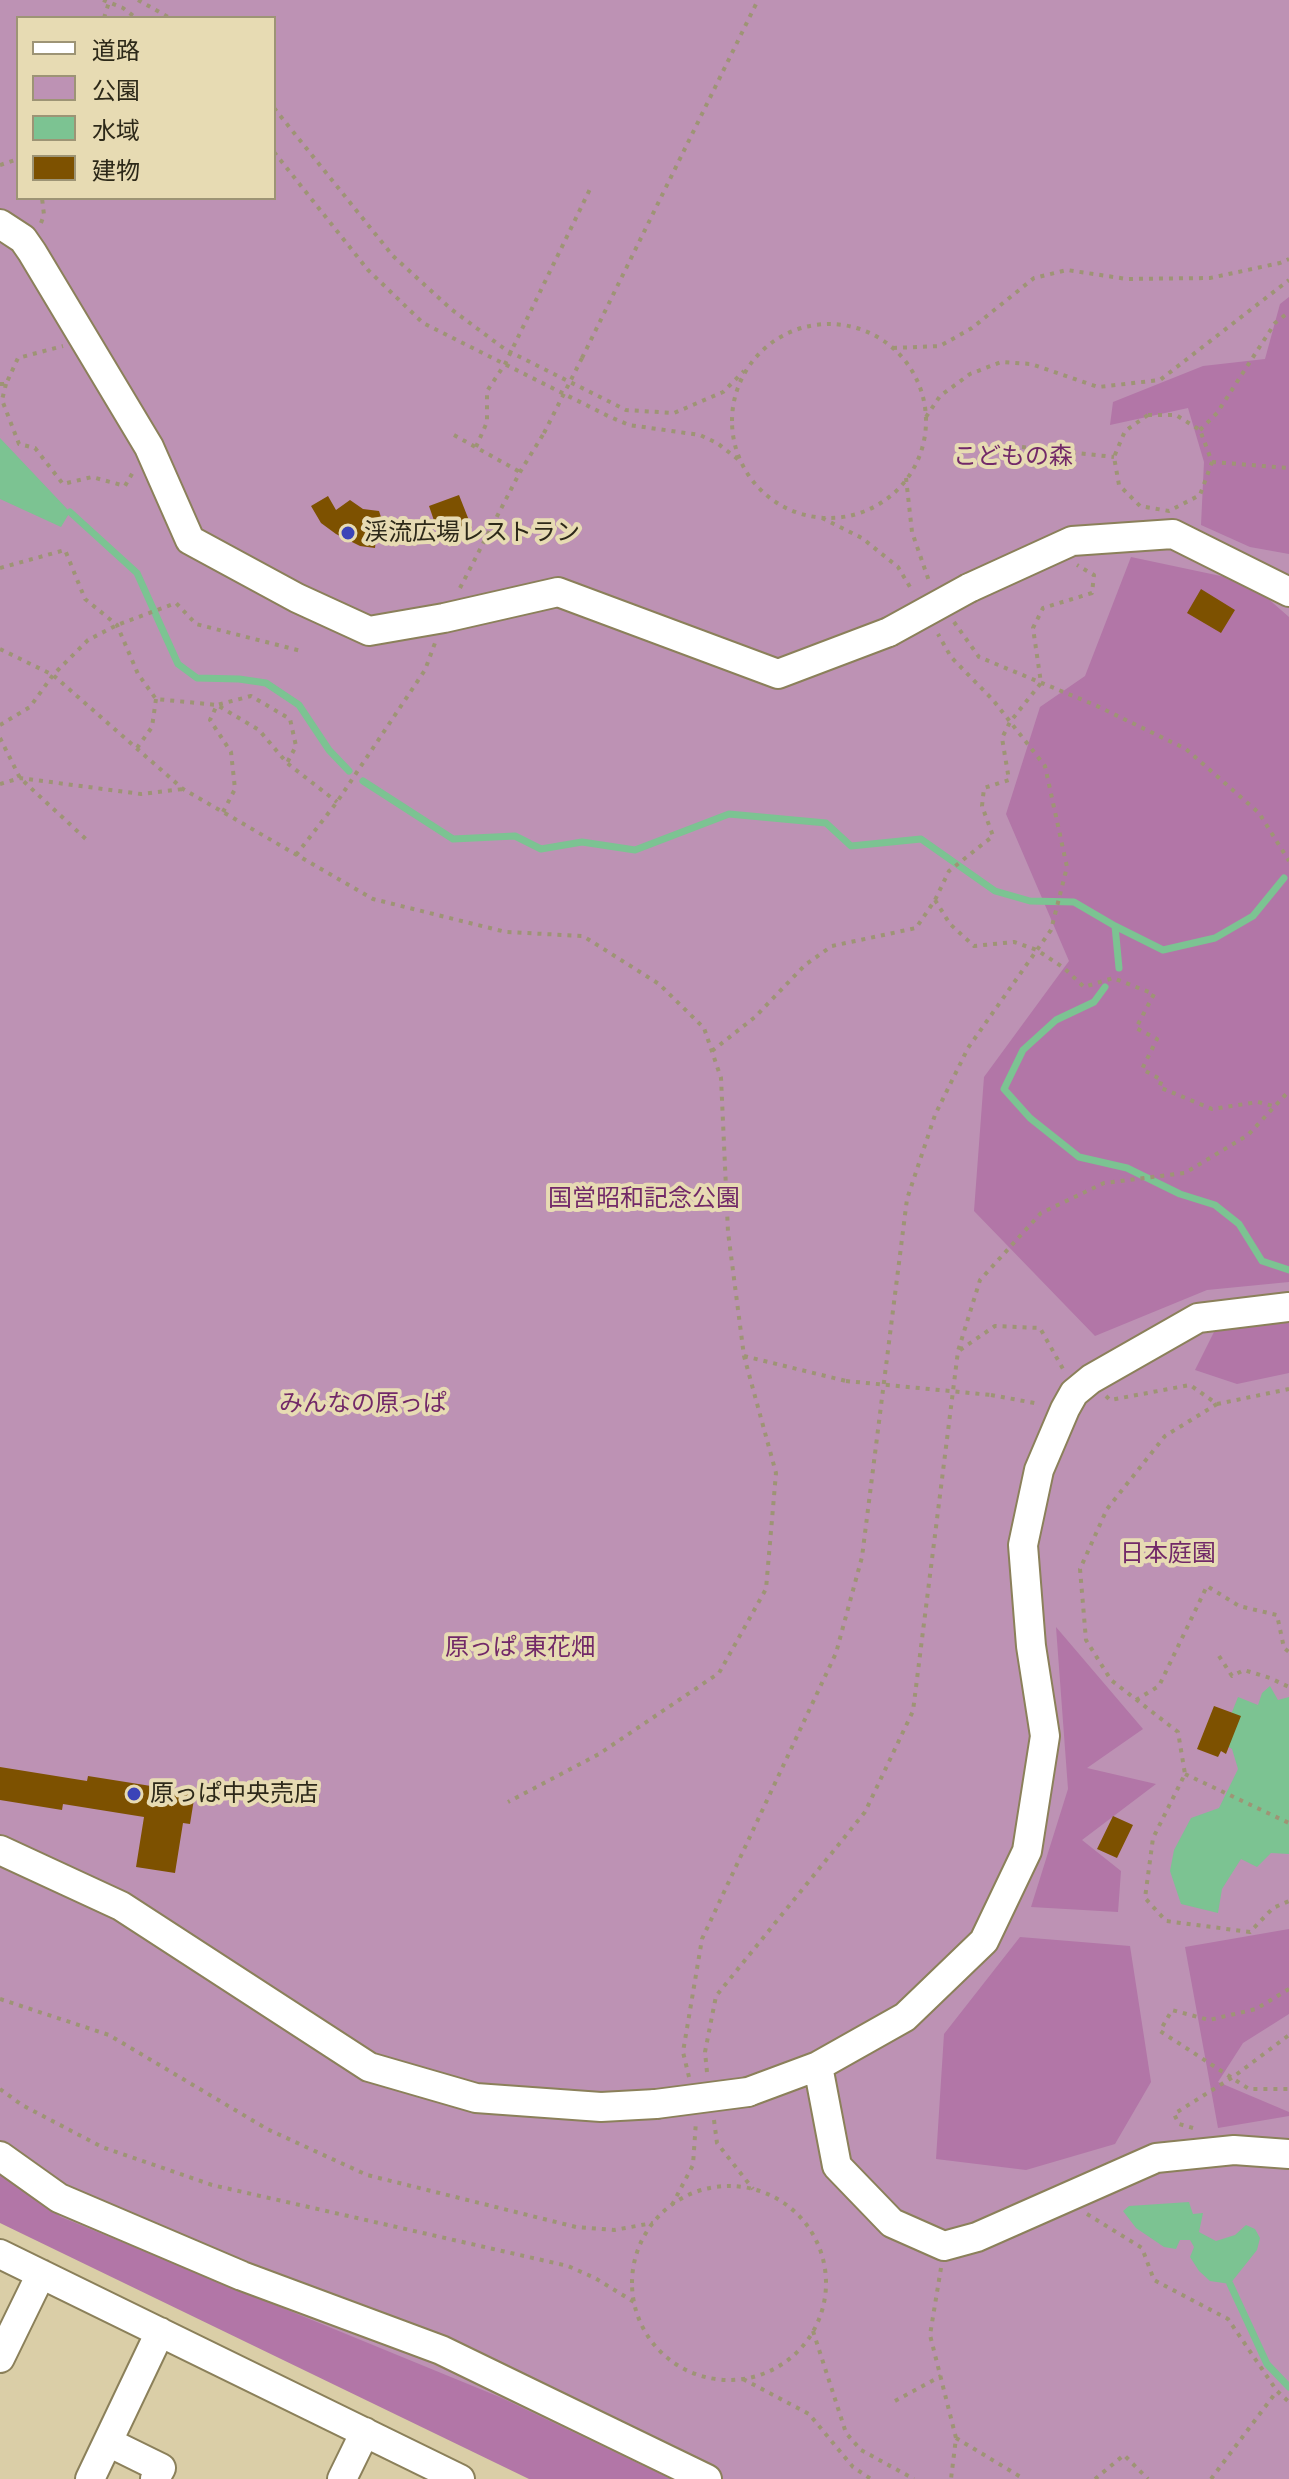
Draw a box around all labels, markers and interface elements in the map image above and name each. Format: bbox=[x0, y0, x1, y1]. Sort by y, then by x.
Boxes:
legend bbox=[16, 16, 276, 200]
text: 道路 bbox=[92, 36, 140, 65]
text: 公園 bbox=[92, 76, 140, 105]
text: 水域 bbox=[92, 116, 140, 145]
text: 建物 bbox=[92, 156, 140, 185]
park label: こどもの森 bbox=[953, 443, 1073, 471]
place label: 渓流広場レストラン bbox=[364, 519, 580, 547]
marker: 渓流広場レストラン bbox=[339, 524, 357, 542]
park label: 国営昭和記念公園 bbox=[548, 1185, 740, 1213]
park label: みんなの原っぱ bbox=[279, 1390, 447, 1418]
park label: 日本庭園 bbox=[1120, 1540, 1216, 1568]
park label: 原っぱ 東花畑 bbox=[445, 1634, 595, 1662]
place label: 原っぱ中央売店 bbox=[150, 1780, 318, 1808]
marker: 原っぱ中央売店 bbox=[125, 1785, 143, 1803]

